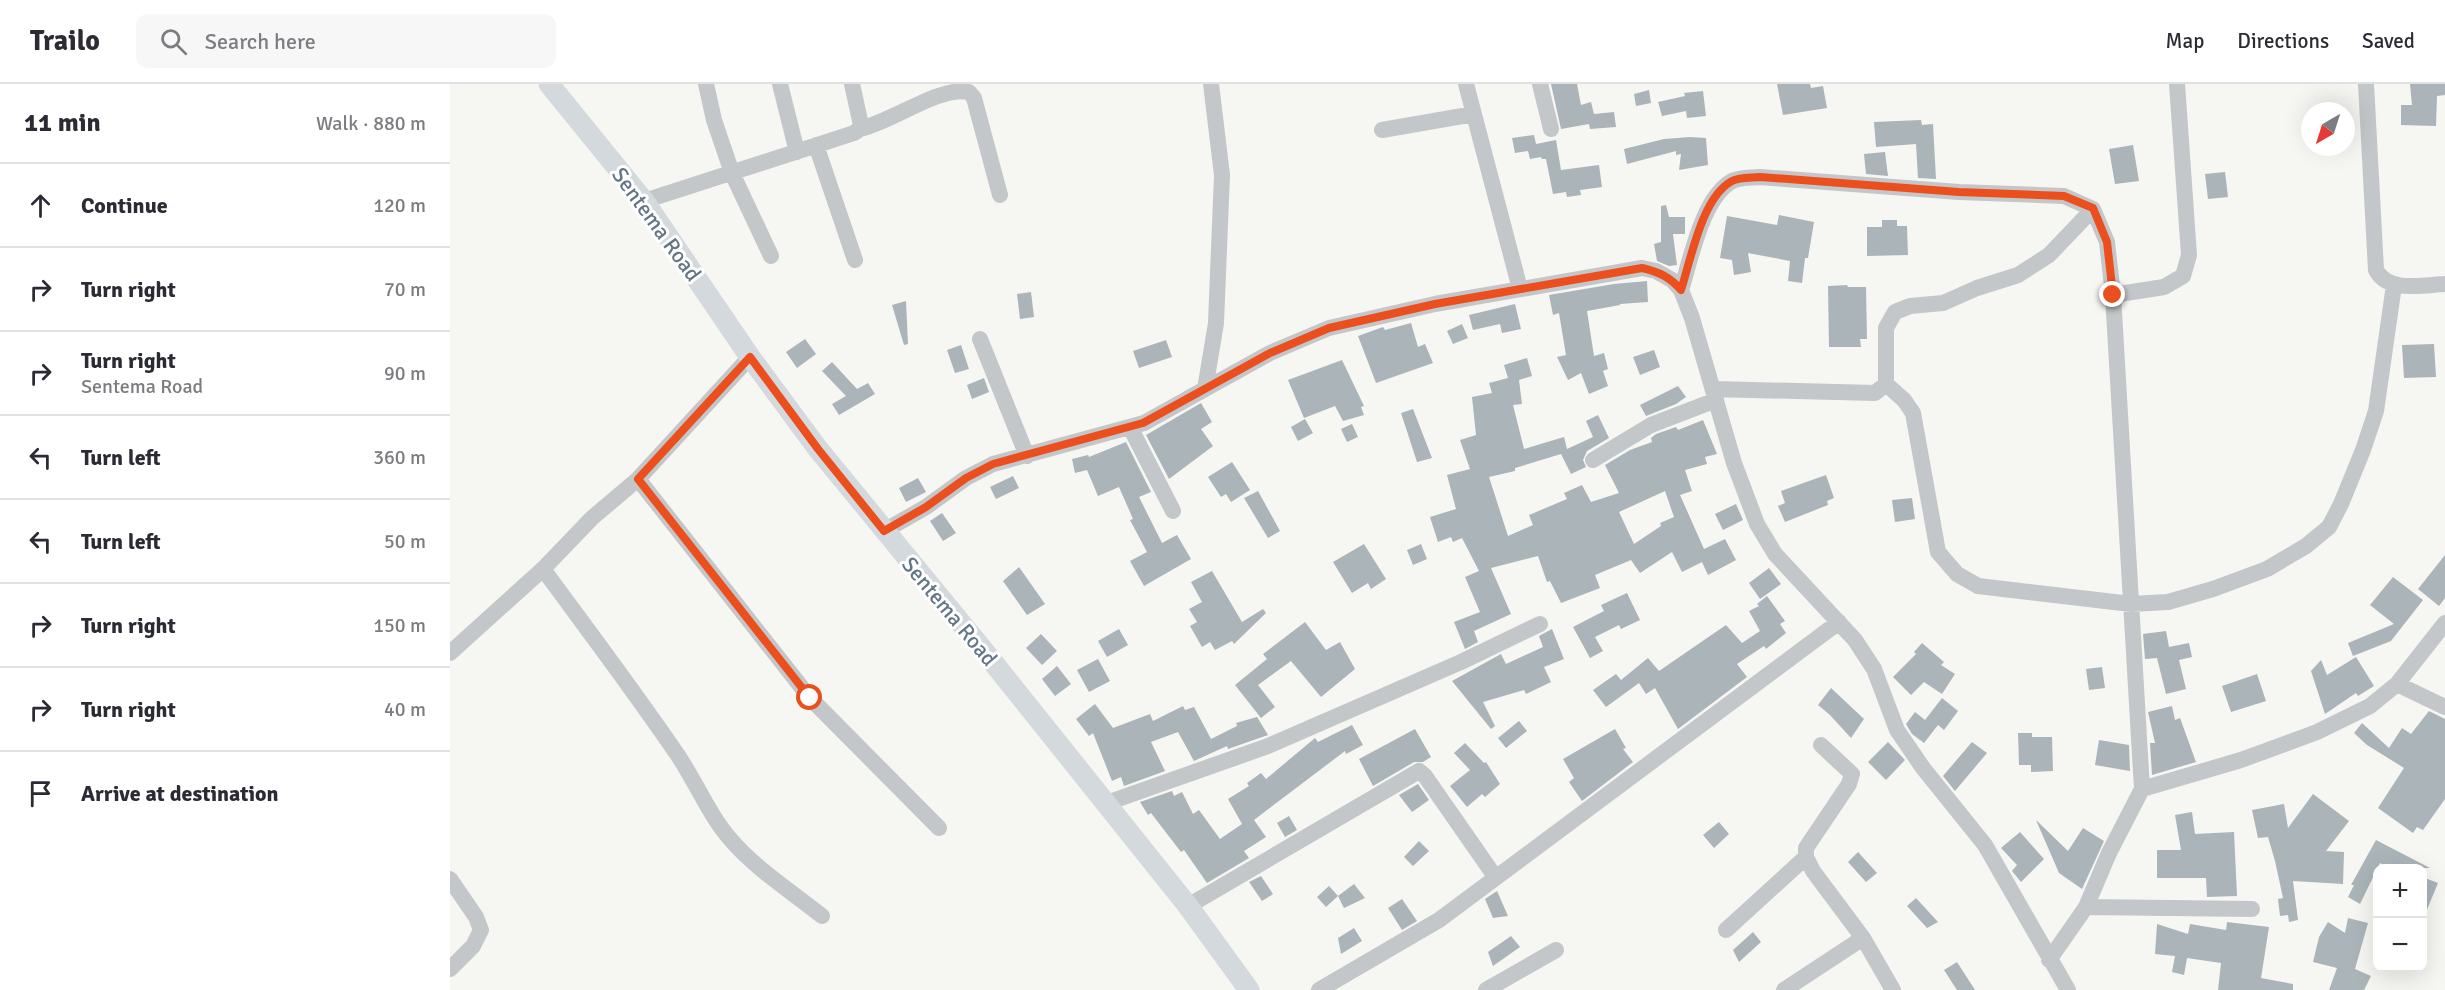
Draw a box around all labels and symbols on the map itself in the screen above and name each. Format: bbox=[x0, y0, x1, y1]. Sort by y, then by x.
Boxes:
north arrow bbox=[2301, 102, 2355, 156]
street label: Sentema Road bbox=[606, 162, 707, 287]
route end bbox=[2099, 281, 2125, 307]
street label: Sentema Road bbox=[896, 551, 1003, 671]
route start bbox=[796, 684, 822, 710]

